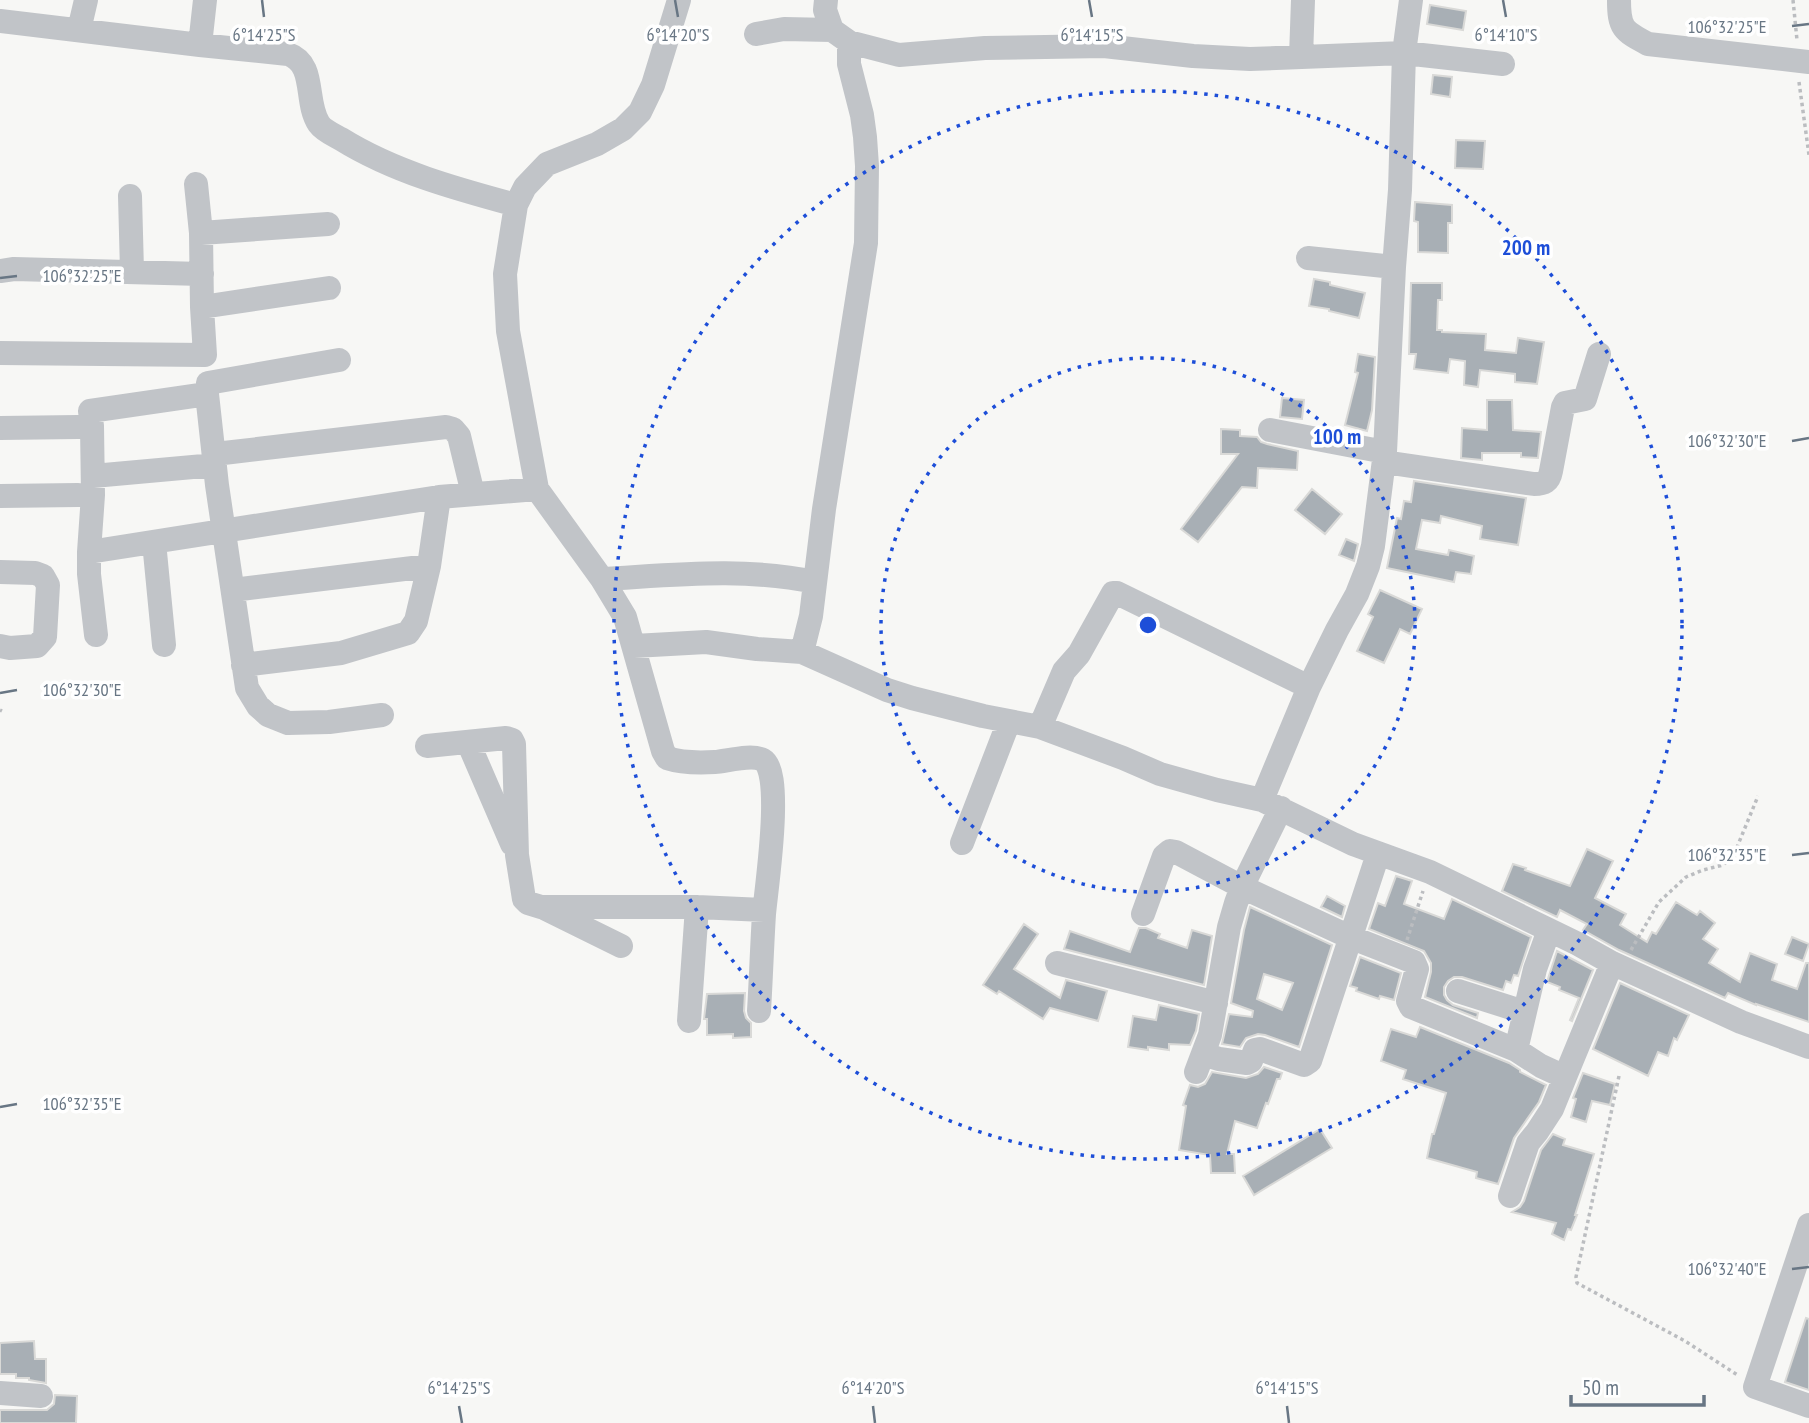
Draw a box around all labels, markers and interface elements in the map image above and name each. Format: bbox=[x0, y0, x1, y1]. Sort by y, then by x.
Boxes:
text: 106°32'25"E bbox=[1688, 15, 1766, 38]
text: 6°14'25"S bbox=[233, 23, 296, 46]
text: 6°14'20"S bbox=[647, 23, 710, 46]
text: 6°14'15"S bbox=[1061, 23, 1124, 46]
text: 6°14'10"S bbox=[1475, 23, 1538, 46]
text: 200 m bbox=[1502, 234, 1550, 261]
text: 106°32'25"E bbox=[43, 264, 121, 287]
text: 100 m bbox=[1313, 423, 1361, 450]
text: 106°32'30"E bbox=[1688, 429, 1766, 452]
centre of rings bbox=[1136, 613, 1160, 637]
text: 106°32'30"E bbox=[43, 678, 121, 701]
text: 106°32'35"E bbox=[1688, 843, 1766, 866]
text: 106°32'35"E bbox=[43, 1092, 121, 1115]
text: 106°32'40"E bbox=[1688, 1257, 1766, 1280]
scale bar bbox=[1571, 1364, 1704, 1408]
text: 50 m bbox=[1582, 1374, 1619, 1401]
text: 6°14'25"S bbox=[428, 1376, 491, 1399]
text: 6°14'20"S bbox=[842, 1376, 905, 1399]
text: 6°14'15"S bbox=[1256, 1376, 1319, 1399]

